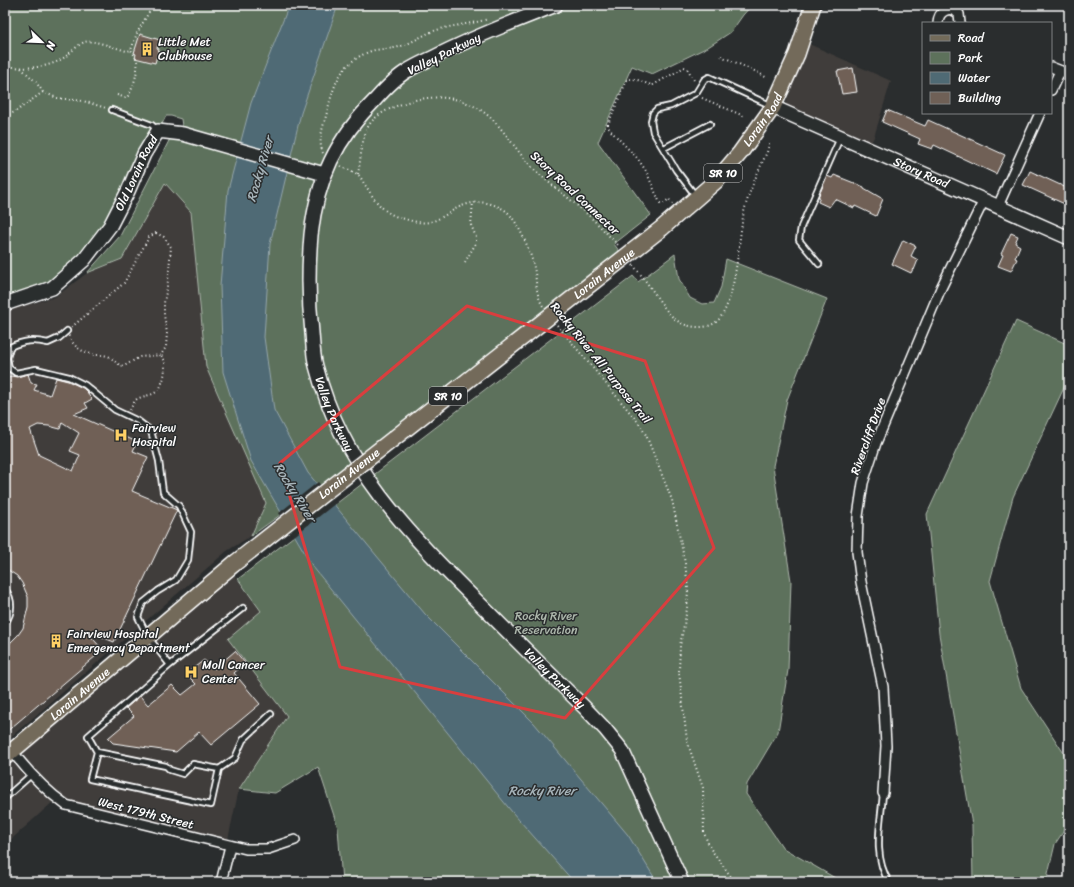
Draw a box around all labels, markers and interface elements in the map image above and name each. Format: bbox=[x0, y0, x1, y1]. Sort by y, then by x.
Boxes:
north arrow bbox=[22, 22, 62, 62]
legend bbox=[922, 22, 1052, 114]
street label: Valley Parkway bbox=[403, 26, 485, 81]
text: Road bbox=[958, 27, 985, 49]
place label: Little Met Clubhouse bbox=[158, 31, 212, 67]
text: N bbox=[40, 38, 61, 53]
building icon: Little Met Clubhouse bbox=[139, 41, 155, 57]
text: Park bbox=[958, 47, 983, 69]
text: Water bbox=[958, 67, 991, 89]
text: Building bbox=[958, 87, 1001, 109]
street label: Lorain Road bbox=[737, 89, 789, 151]
street label: Old Lorain Road bbox=[108, 130, 164, 215]
water label: Rocky River bbox=[240, 131, 281, 204]
street label: Story Road Connector bbox=[525, 145, 626, 241]
street label: Story Road bbox=[890, 151, 954, 195]
road number: SR 10 bbox=[704, 164, 742, 182]
street label: Lorain Avenue bbox=[568, 242, 640, 305]
street label: Rocky River All Purpose Trail bbox=[545, 297, 658, 429]
street label: Valley Parkway bbox=[309, 374, 360, 456]
road number: SR 10 bbox=[429, 387, 467, 405]
street label: Rivercliff Drive bbox=[844, 394, 892, 478]
place label: Fairview Hospital bbox=[132, 417, 177, 453]
hospital icon: Fairview Hospital bbox=[113, 427, 129, 443]
street label: Lorain Avenue bbox=[313, 442, 385, 505]
water label: Rocky River bbox=[267, 457, 324, 529]
park label: Rocky River Reservation bbox=[515, 605, 578, 641]
place label: Fairview Hospital Emergency Department bbox=[67, 623, 191, 659]
building icon: Fairview Hospital Emergency Department bbox=[48, 633, 64, 649]
street label: Valley Parkway bbox=[519, 642, 591, 715]
place label: Moll Cancer Center bbox=[202, 654, 266, 690]
street label: Lorain Avenue bbox=[45, 661, 115, 726]
hospital icon: Moll Cancer Center bbox=[183, 664, 199, 680]
water label: Rocky River bbox=[508, 779, 578, 802]
street label: West 179th Street bbox=[96, 790, 196, 836]

